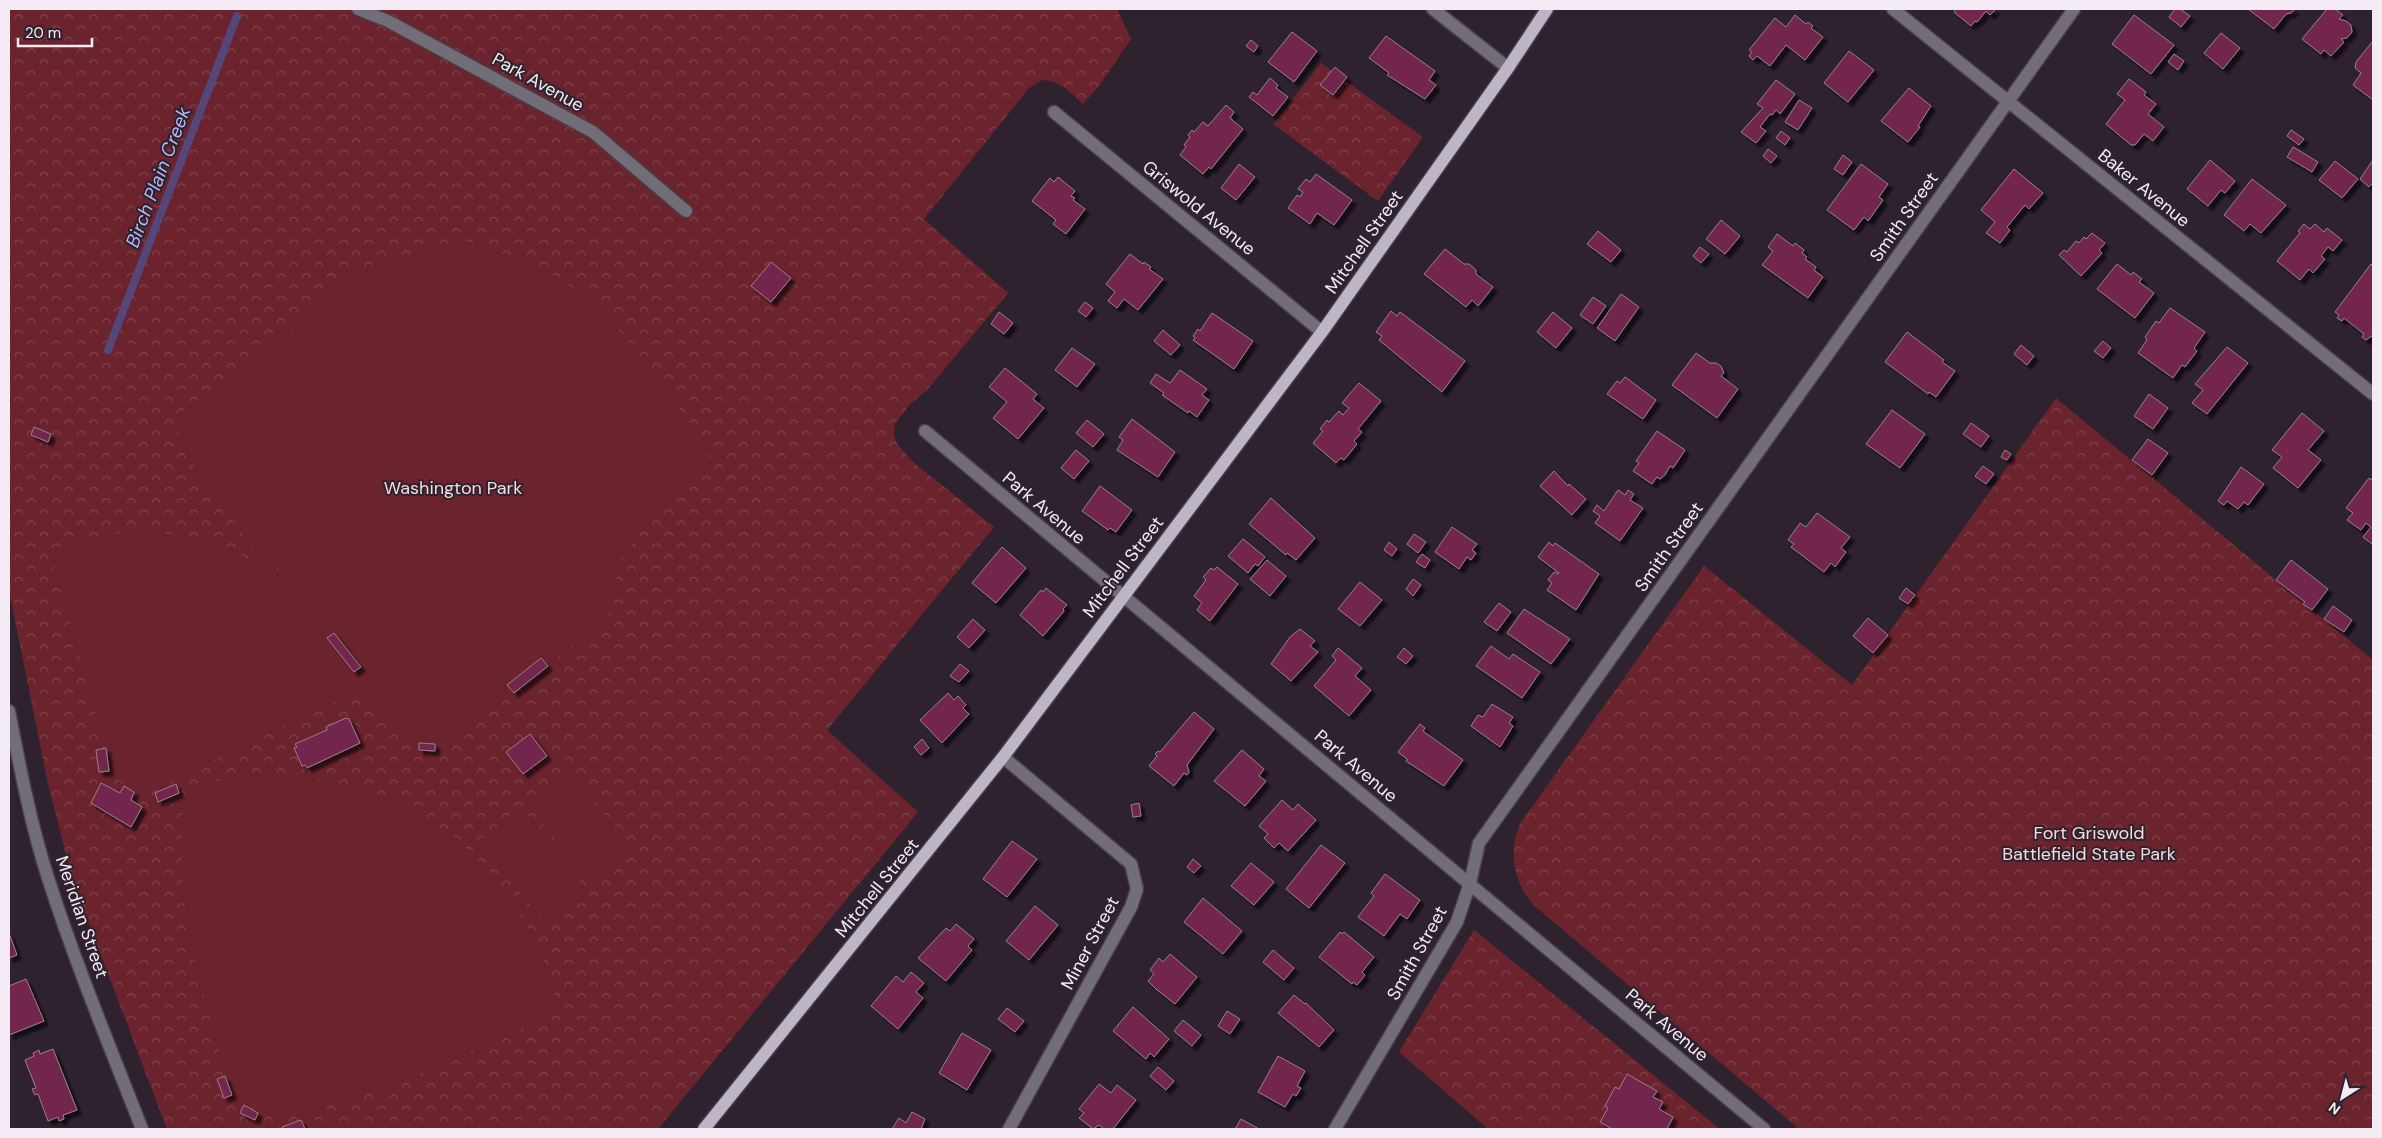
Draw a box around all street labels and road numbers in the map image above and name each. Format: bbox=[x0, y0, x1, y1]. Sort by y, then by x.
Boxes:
street label: Park Avenue bbox=[488, 47, 588, 117]
street label: Baker Avenue bbox=[2093, 143, 2195, 233]
street label: Griswold Avenue bbox=[1138, 155, 1260, 261]
street label: Smith Street bbox=[1864, 168, 1944, 266]
street label: Mitchell Street bbox=[1319, 186, 1409, 298]
street label: Park Avenue bbox=[997, 466, 1091, 550]
street label: Smith Street bbox=[1629, 498, 1709, 596]
street label: Mitchell Street bbox=[1077, 511, 1169, 623]
street label: Park Avenue bbox=[1309, 724, 1403, 808]
street label: Mitchell Street bbox=[830, 833, 924, 943]
street label: Meridian Street bbox=[50, 853, 114, 981]
street label: Miner Street bbox=[1055, 892, 1125, 994]
street label: Smith Street bbox=[1381, 902, 1453, 1004]
street label: Park Avenue bbox=[1620, 983, 1714, 1067]

